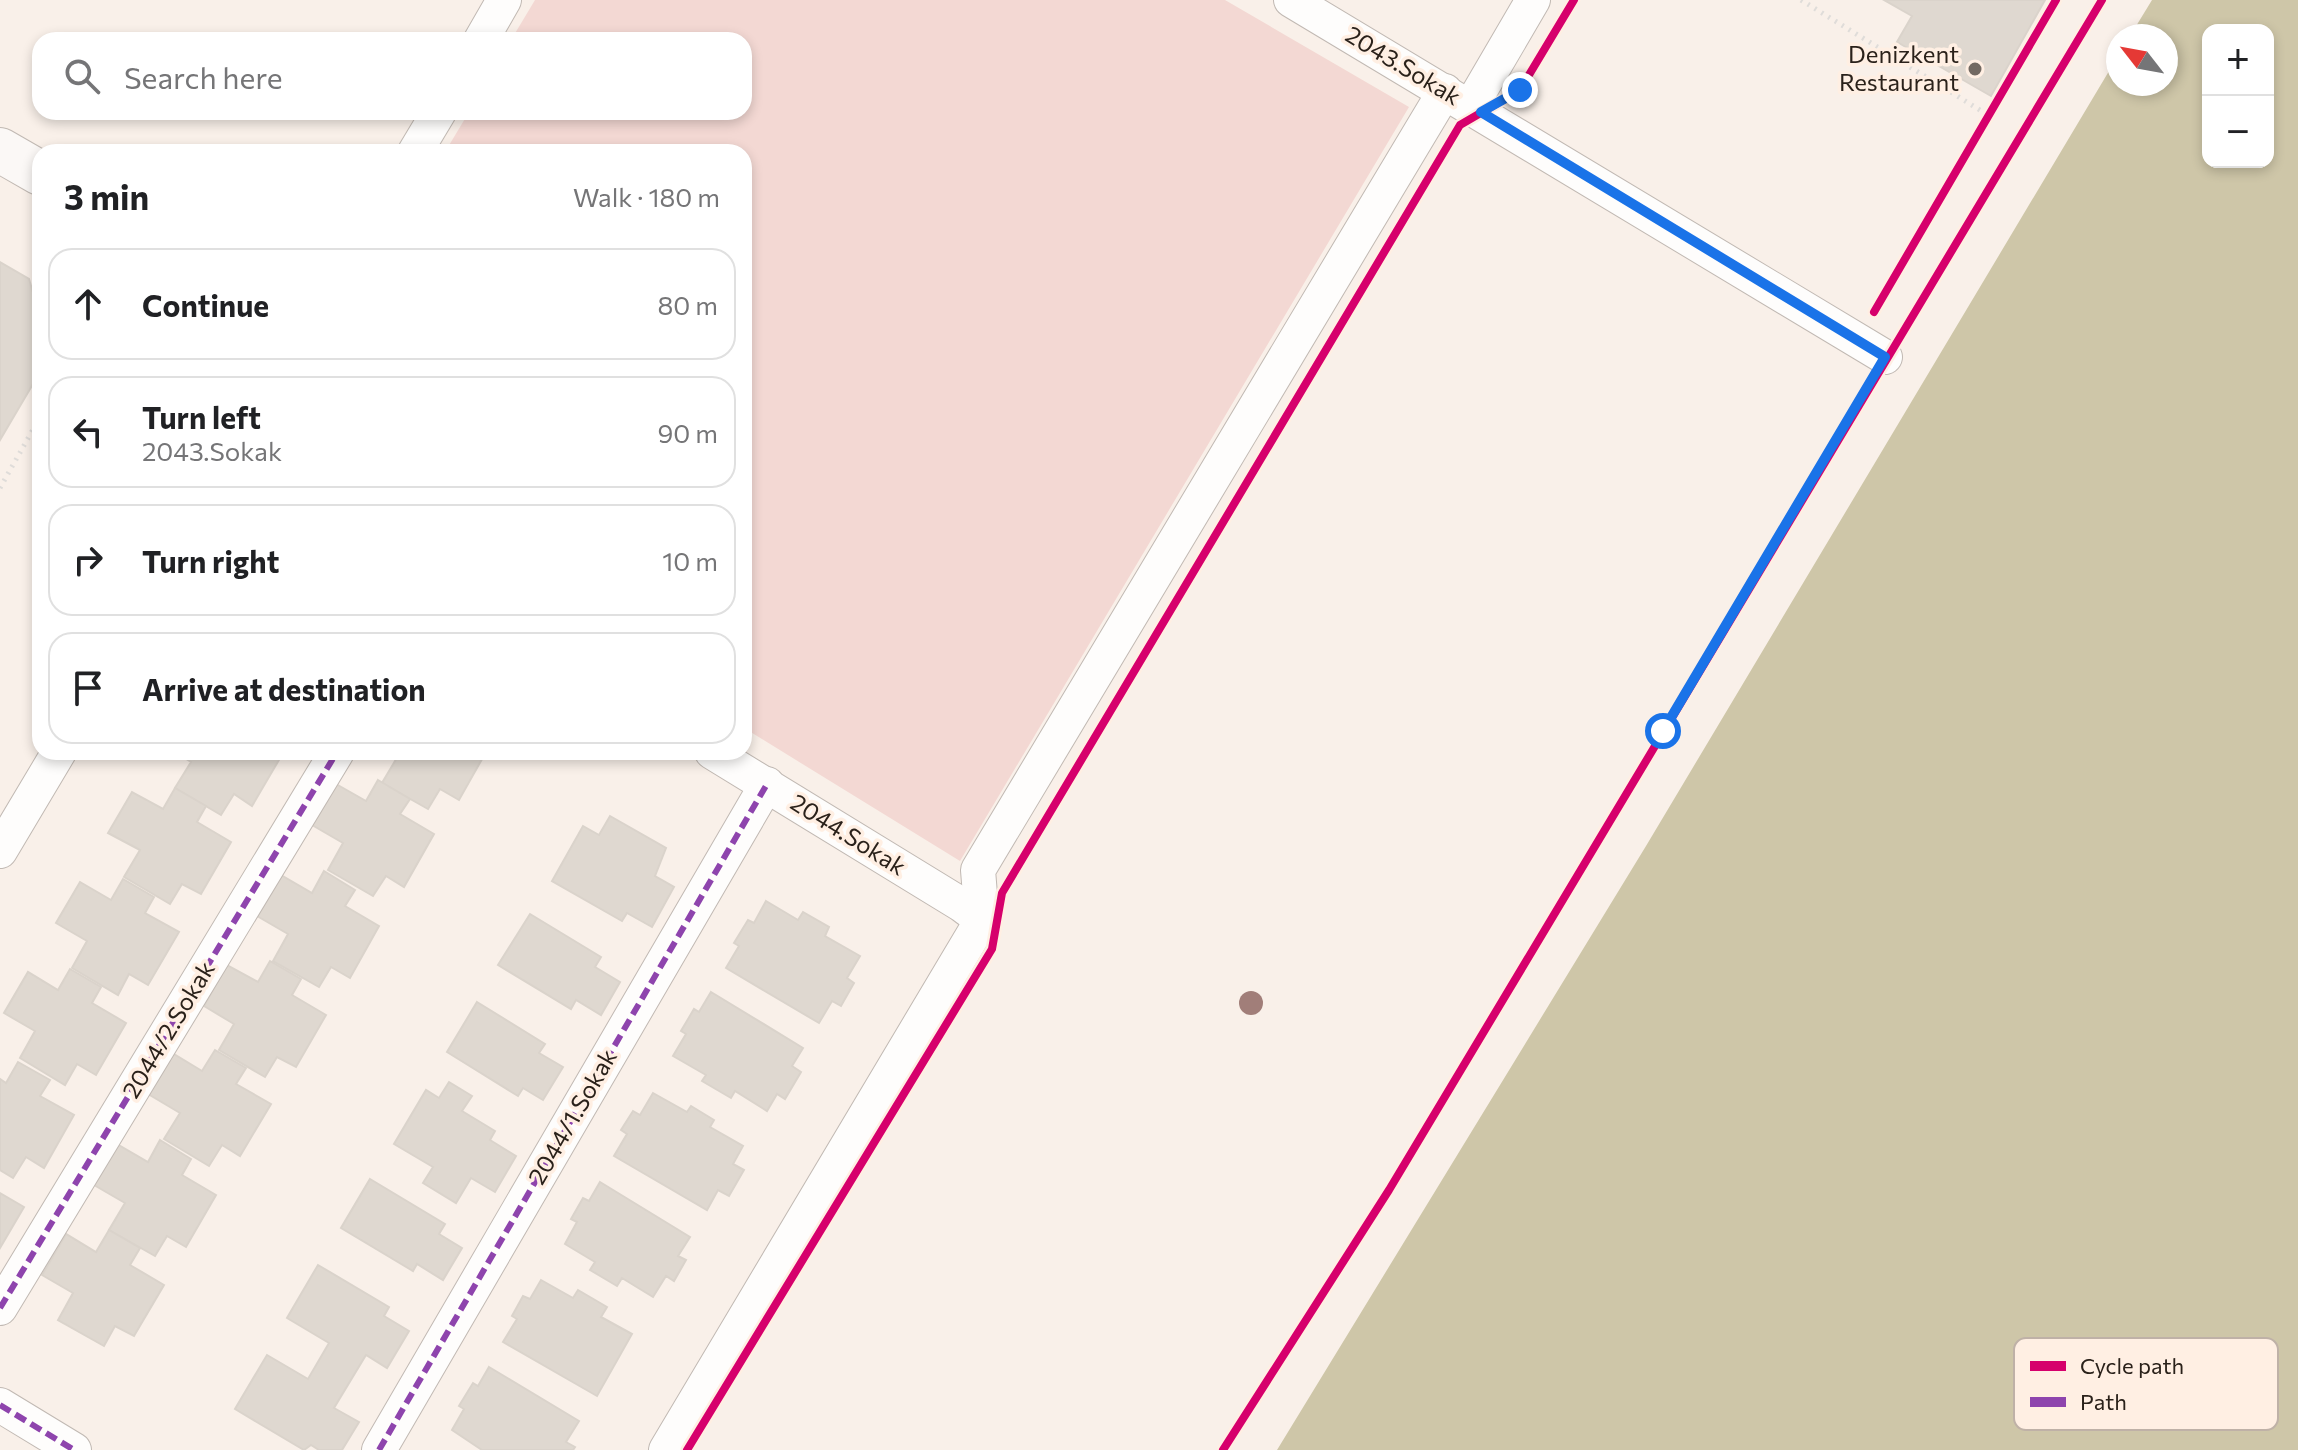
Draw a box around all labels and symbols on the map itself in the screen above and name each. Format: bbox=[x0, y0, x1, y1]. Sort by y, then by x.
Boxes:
street label: 2043.Sokak bbox=[1341, 19, 1467, 110]
north arrow bbox=[2106, 24, 2178, 96]
place label: Denizkent Restaurant bbox=[1839, 39, 1959, 96]
marker: Denizkent Restaurant bbox=[1966, 60, 1984, 78]
route end bbox=[1502, 72, 1538, 108]
route start bbox=[1645, 713, 1681, 749]
street label: 2044.Sokak bbox=[786, 787, 912, 881]
street label: 2044/2.Sokak bbox=[116, 956, 220, 1103]
street label: 2044/1.Sokak bbox=[521, 1043, 622, 1189]
legend bbox=[2014, 1338, 2278, 1430]
text: Cycle path bbox=[2080, 1352, 2184, 1379]
text: Path bbox=[2080, 1388, 2127, 1415]

